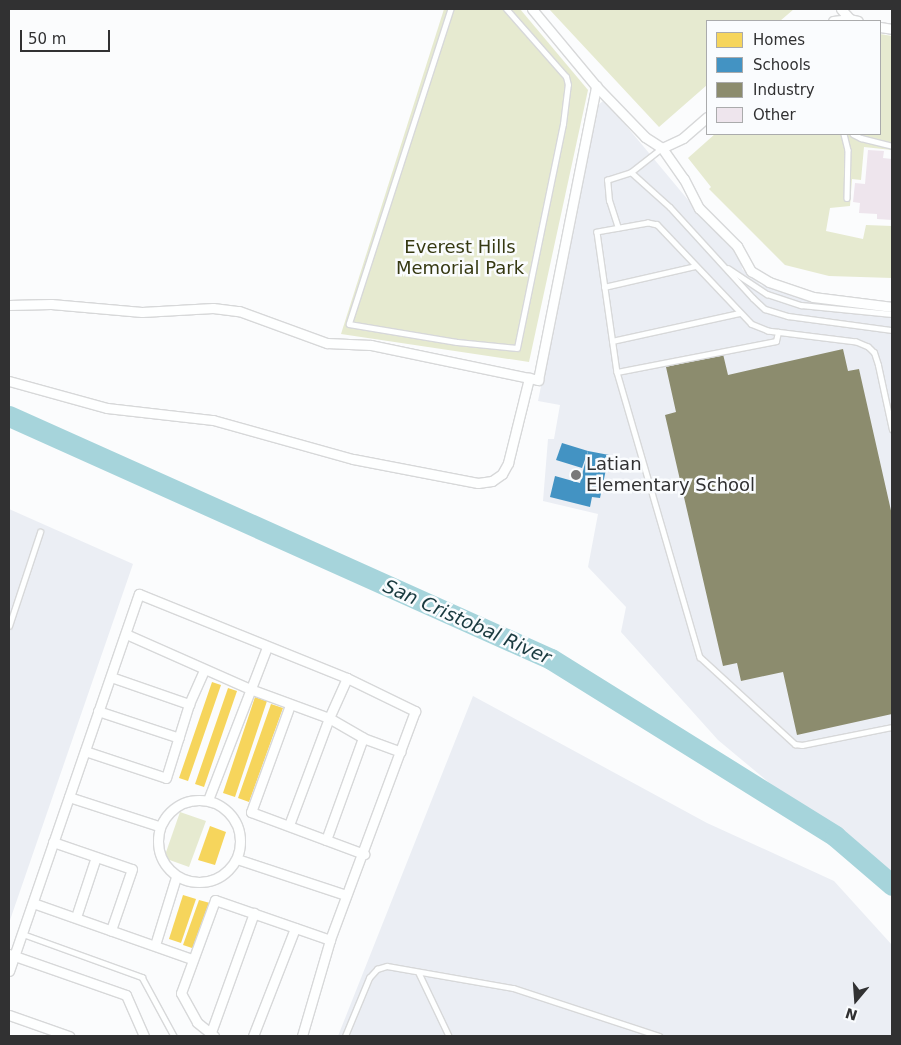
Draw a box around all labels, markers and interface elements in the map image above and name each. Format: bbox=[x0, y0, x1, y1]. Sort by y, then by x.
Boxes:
scale bar bbox=[22, 20, 112, 52]
legend bbox=[706, 20, 881, 135]
text: 50 m bbox=[28, 30, 66, 48]
text: Homes bbox=[753, 31, 805, 49]
text: Schools bbox=[753, 56, 811, 74]
text: Industry bbox=[753, 81, 815, 99]
text: Other bbox=[753, 106, 796, 124]
park label: Everest Hills Memorial Park bbox=[396, 237, 524, 280]
place label: Latian Elementary School bbox=[586, 454, 755, 496]
marker: Latian Elementary School bbox=[570, 469, 582, 481]
water label: San Cristobal River bbox=[380, 575, 554, 669]
north arrow bbox=[831, 975, 881, 1025]
text: N bbox=[843, 1005, 859, 1024]

